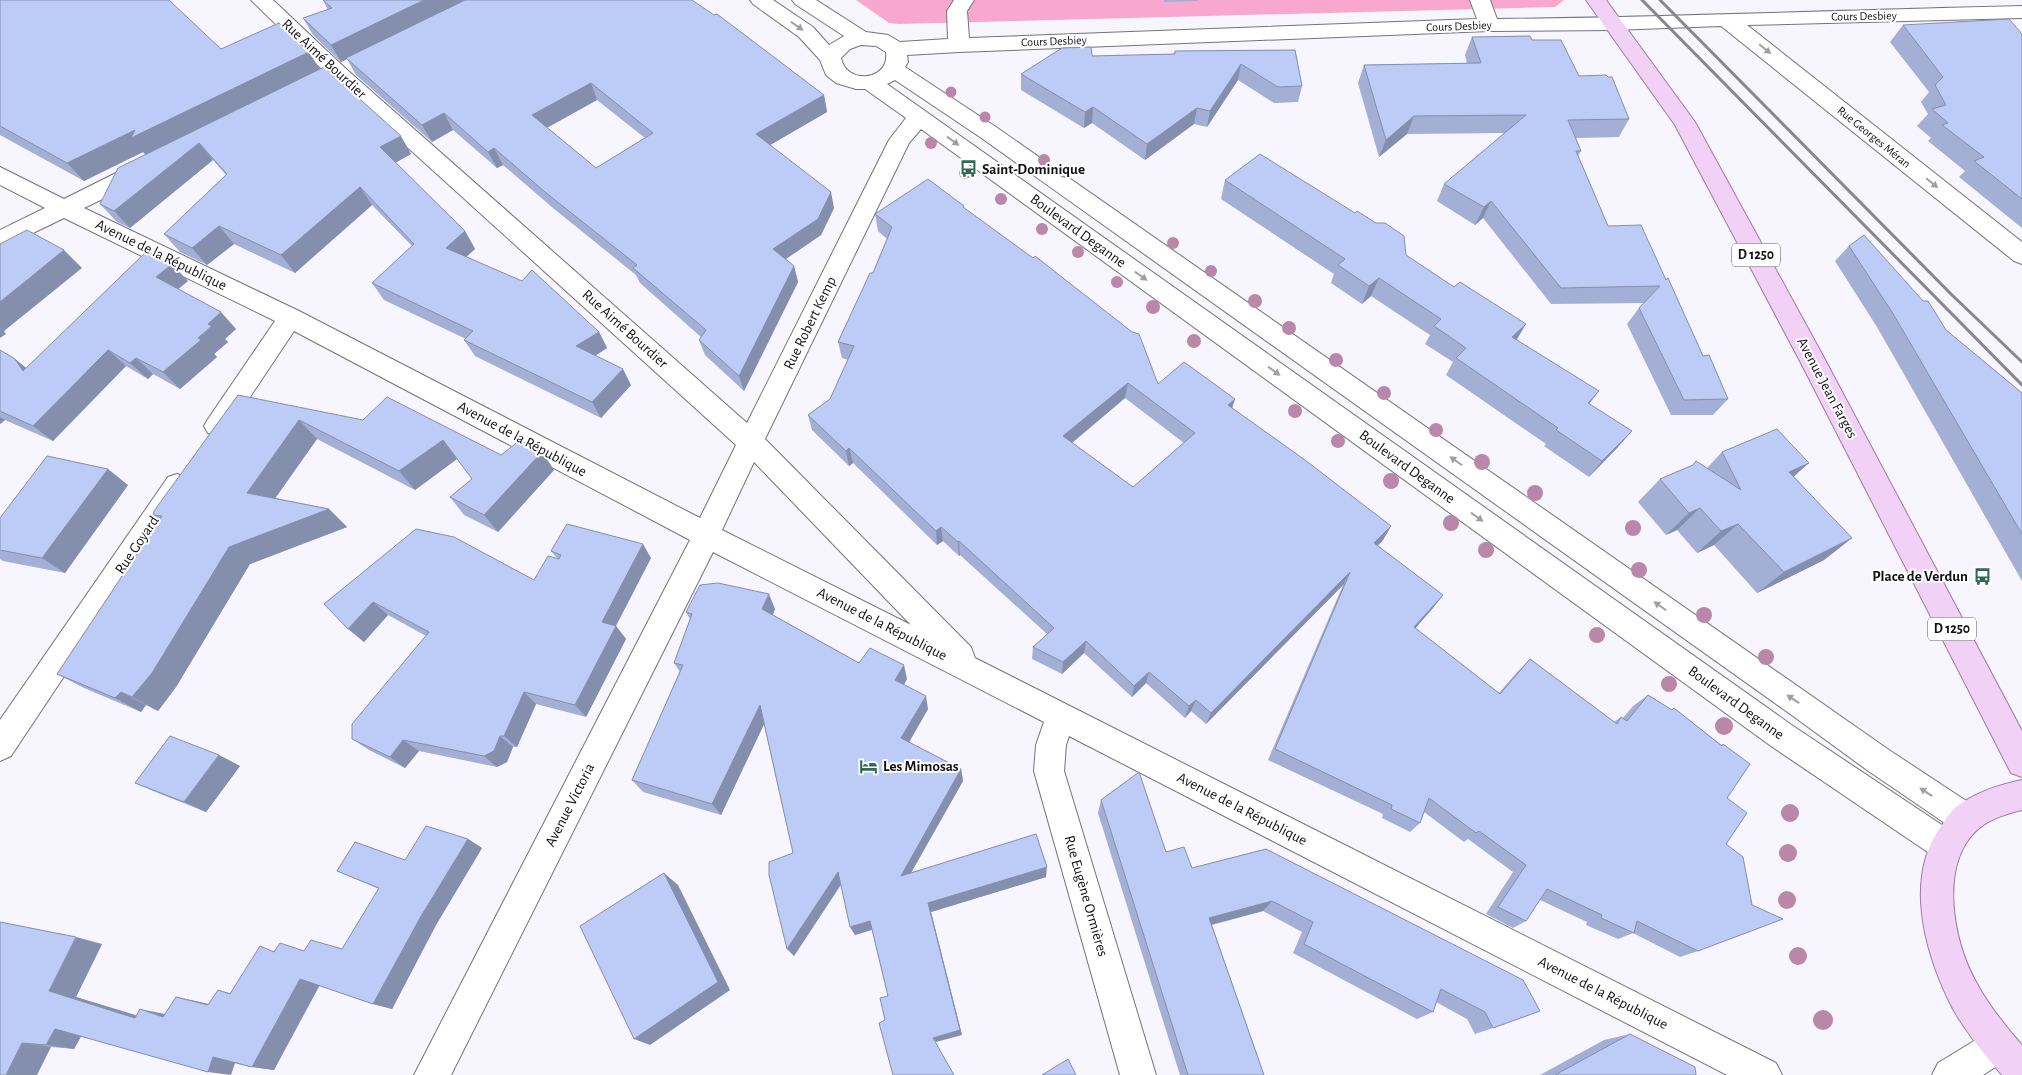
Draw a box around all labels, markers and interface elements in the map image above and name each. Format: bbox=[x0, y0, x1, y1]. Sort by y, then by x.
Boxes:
street label: Cours Desbiey bbox=[1831, 9, 1897, 24]
street label: Rue Aimé Bourdier bbox=[279, 16, 369, 102]
street label: Cours Desbiey bbox=[1426, 19, 1492, 34]
one-way arrow bbox=[791, 21, 804, 31]
street label: Cours Desbiey bbox=[1021, 34, 1087, 49]
one-way arrow bbox=[1758, 43, 1771, 54]
street label: Rue Georges Méran bbox=[1835, 104, 1913, 170]
one-way arrow bbox=[946, 136, 959, 146]
bus stop icon: Saint-Dominique bbox=[958, 159, 978, 179]
place label: Saint-Dominique bbox=[982, 162, 1085, 177]
one-way arrow bbox=[1926, 178, 1939, 189]
street label: Boulevard Deganne bbox=[1027, 191, 1129, 271]
street label: Avenue de la République bbox=[93, 217, 229, 293]
road number: D 1250 bbox=[1732, 244, 1780, 266]
one-way arrow bbox=[1135, 271, 1148, 281]
street label: Rue Robert Kemp bbox=[781, 274, 839, 372]
street label: Rue Aimé Bourdier bbox=[579, 287, 671, 371]
street label: Avenue Jean Farges bbox=[1794, 335, 1860, 441]
one-way arrow bbox=[1267, 366, 1280, 376]
street label: Avenue de la République bbox=[455, 399, 589, 479]
street label: Boulevard Deganne bbox=[1356, 427, 1458, 507]
one-way arrow bbox=[1449, 457, 1462, 467]
one-way arrow bbox=[1470, 512, 1484, 522]
street label: Rue Goyard bbox=[112, 513, 162, 577]
bus stop icon: Place de Verdun bbox=[1972, 566, 1992, 586]
place label: Place de Verdun bbox=[1872, 569, 1968, 584]
street label: Avenue de la République bbox=[815, 585, 949, 663]
one-way arrow bbox=[1653, 601, 1667, 611]
road number: D 1250 bbox=[1928, 618, 1976, 640]
street label: Boulevard Deganne bbox=[1685, 663, 1787, 743]
one-way arrow bbox=[1786, 694, 1800, 704]
hotel icon: Les Mimosas bbox=[859, 756, 879, 776]
place label: Les Mimosas bbox=[883, 759, 959, 774]
street label: Avenue Victoria bbox=[543, 761, 597, 849]
street label: Avenue de la République bbox=[1175, 770, 1309, 848]
one-way arrow bbox=[1919, 787, 1933, 797]
street label: Rue Eugène Ormières bbox=[1062, 834, 1110, 958]
street label: Avenue de la République bbox=[1536, 954, 1670, 1032]

